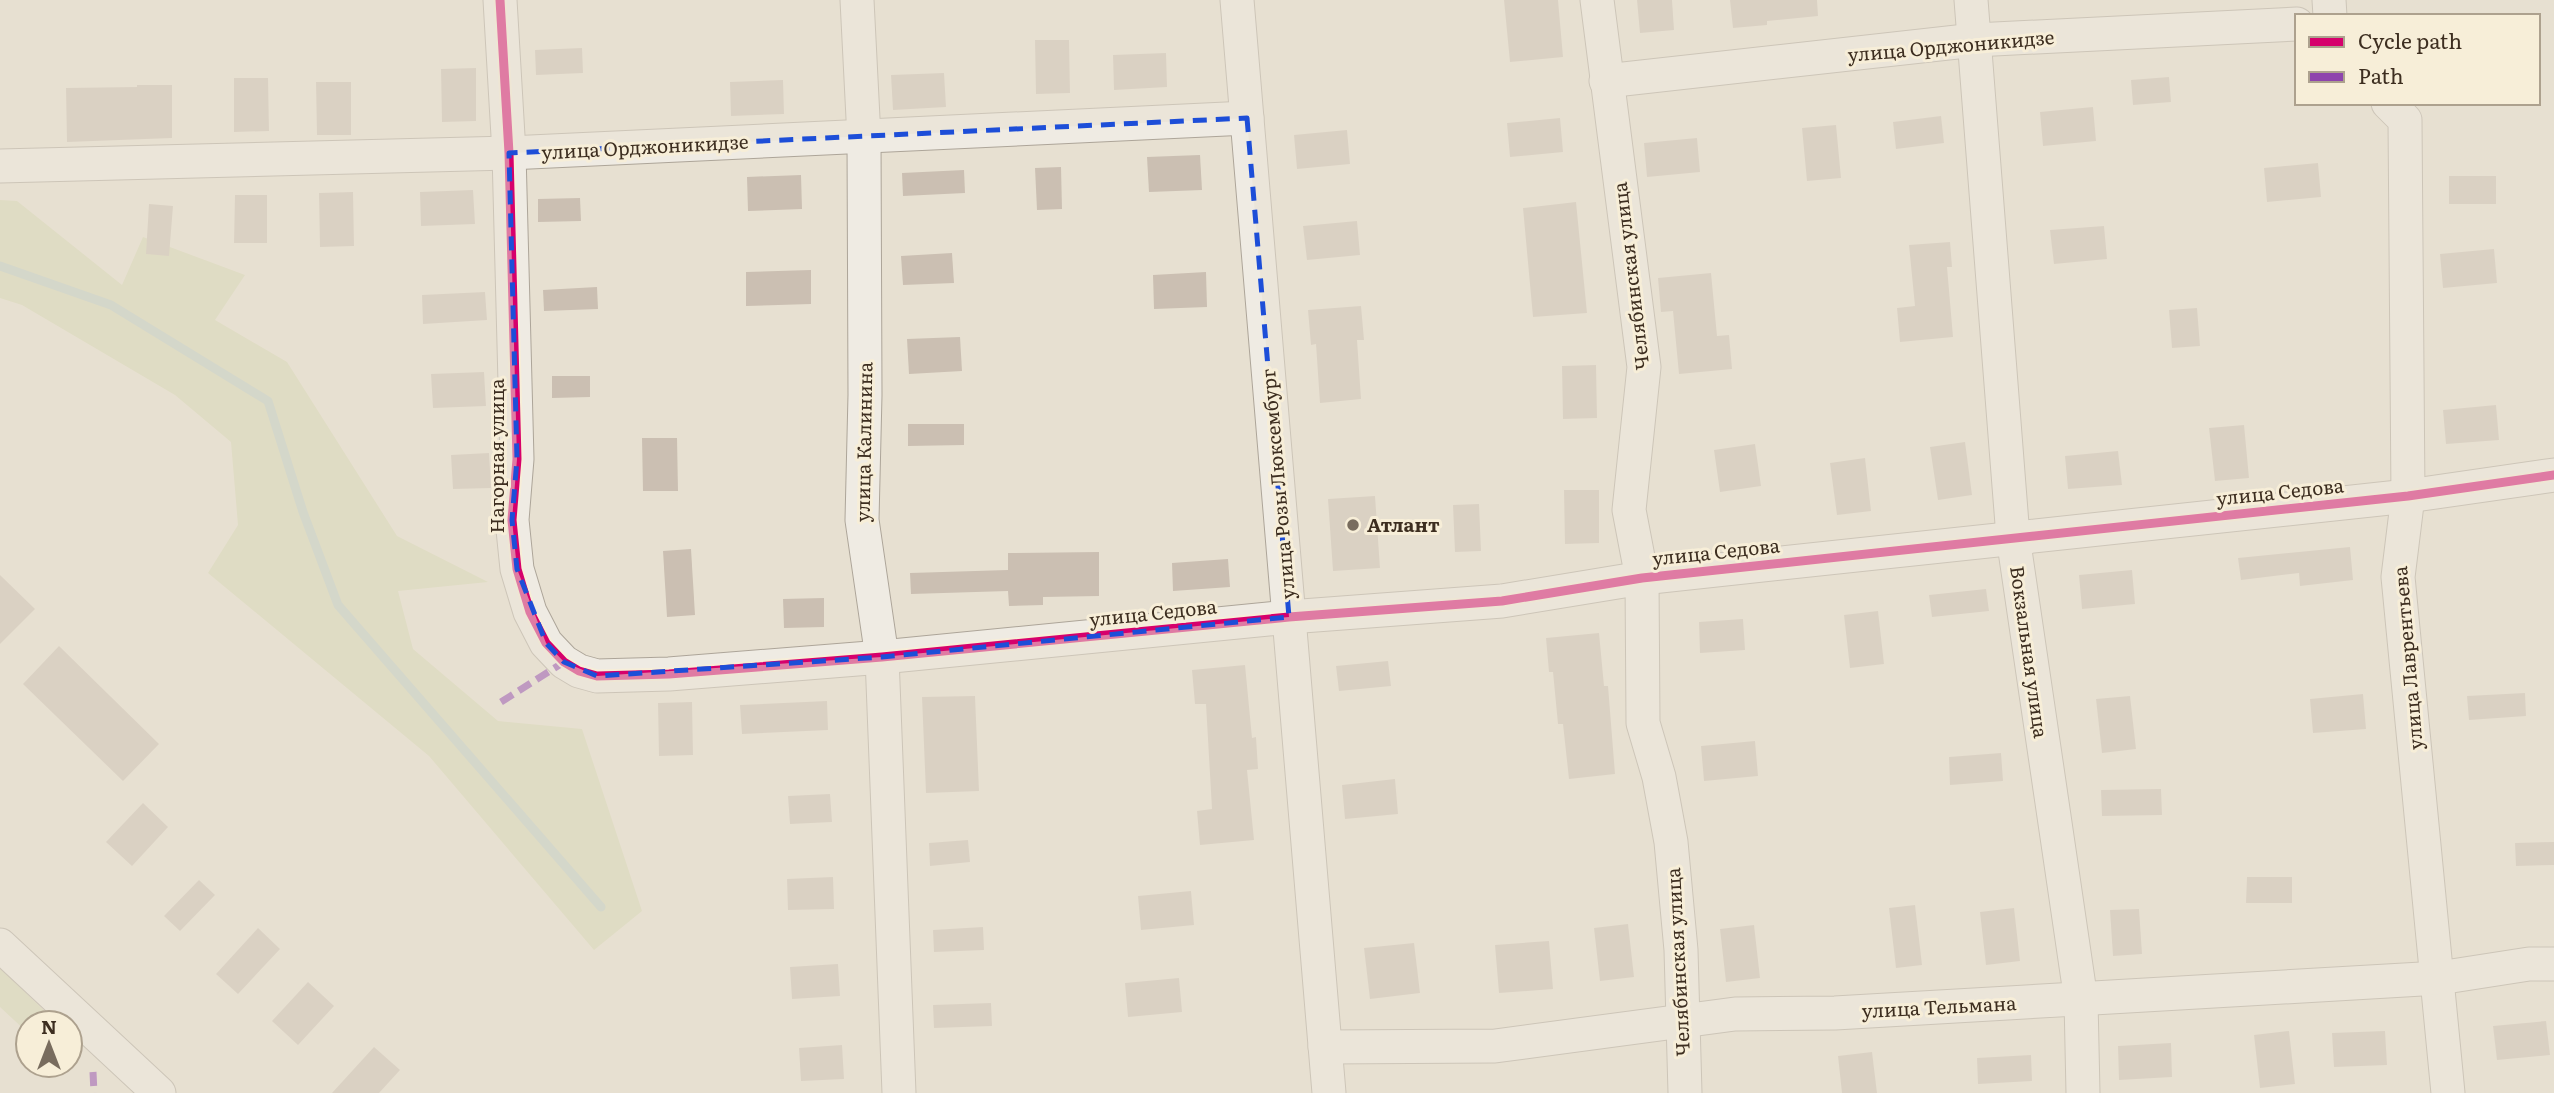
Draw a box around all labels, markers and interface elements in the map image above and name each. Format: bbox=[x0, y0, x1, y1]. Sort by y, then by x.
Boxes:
legend bbox=[2295, 14, 2540, 105]
street label: улица Орджоникидзе bbox=[1846, 22, 2056, 68]
text: Cycle path bbox=[2358, 24, 2462, 55]
text: Path bbox=[2358, 59, 2404, 90]
street label: улица Орджоникидзе bbox=[541, 127, 749, 165]
street label: Челябинская улица bbox=[1604, 180, 1655, 372]
street label: улица Калинина bbox=[848, 361, 878, 522]
street label: улица Розы Люксембург bbox=[1253, 368, 1301, 601]
street label: Нагорная улица bbox=[482, 378, 510, 533]
street label: улица Седова bbox=[2215, 470, 2346, 512]
place label: Атлант bbox=[1367, 510, 1440, 538]
marker: Атлант bbox=[1345, 517, 1361, 533]
street label: улица Седова bbox=[1651, 530, 1782, 572]
street label: Вокзальная улица bbox=[2004, 564, 2056, 741]
street label: улица Лаврентьева bbox=[2385, 564, 2429, 751]
street label: улица Седова bbox=[1088, 591, 1219, 633]
street label: Челябинская улица bbox=[1658, 866, 1696, 1057]
street label: улица Тельмана bbox=[1861, 988, 2018, 1024]
north arrow bbox=[14, 1009, 84, 1079]
text: N bbox=[41, 1012, 57, 1040]

